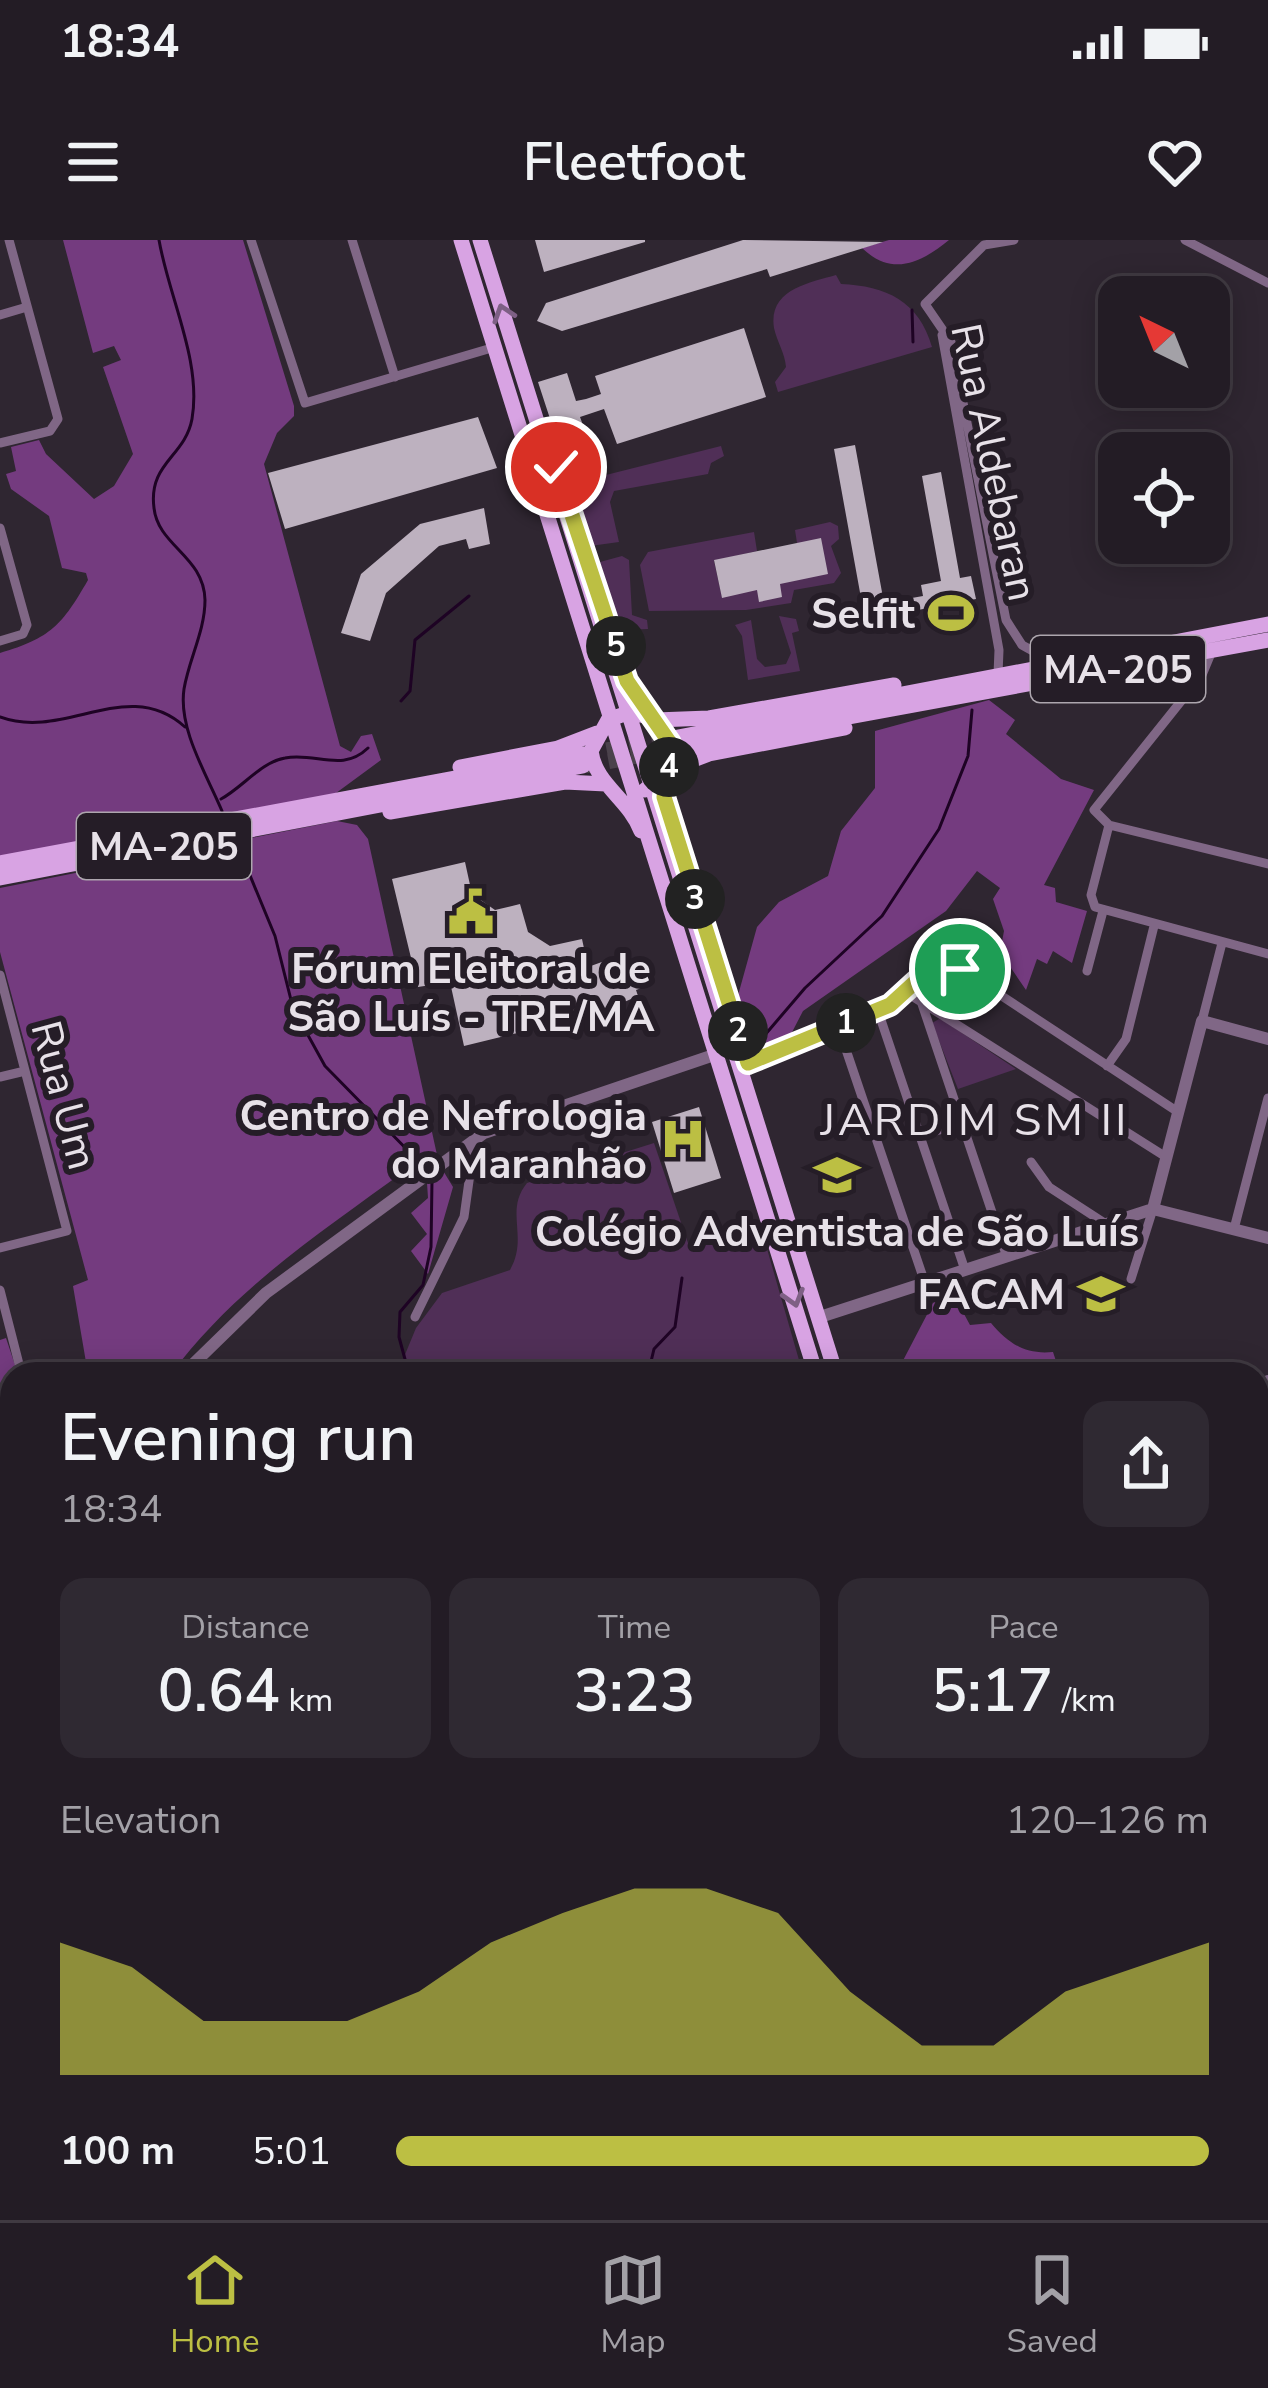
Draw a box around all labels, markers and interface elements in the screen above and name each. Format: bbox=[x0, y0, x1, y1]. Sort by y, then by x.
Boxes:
text: 18:34 bbox=[60, 12, 179, 73]
text: Fleetfoot bbox=[523, 125, 745, 199]
icon: menu bbox=[60, 129, 126, 195]
icon: heart bbox=[1142, 129, 1208, 195]
north arrow bbox=[1098, 276, 1230, 408]
map controls bbox=[1098, 276, 1230, 564]
one-way arrow bbox=[492, 303, 517, 324]
street label: Rua Aldebaran bbox=[936, 318, 1051, 606]
pin bbox=[505, 416, 607, 518]
button: locate bbox=[1098, 432, 1230, 564]
icon: check bbox=[523, 434, 589, 500]
place label: Selfit bbox=[811, 586, 916, 643]
sports icon: Selfit bbox=[926, 588, 976, 638]
pin: 5 bbox=[586, 616, 646, 676]
text: 5 bbox=[606, 623, 626, 668]
road number: MA-205 bbox=[1031, 636, 1205, 702]
pin: 4 bbox=[639, 737, 699, 797]
text: 4 bbox=[659, 744, 679, 789]
road number: MA-205 bbox=[77, 813, 251, 879]
pin: 3 bbox=[665, 869, 725, 929]
text: 3 bbox=[685, 876, 705, 921]
public building icon: Fórum Eleitoral de São Luís - TRE/MA bbox=[446, 887, 496, 937]
pin bbox=[909, 918, 1011, 1020]
icon: arrive bbox=[927, 936, 993, 1002]
place label: Fórum Eleitoral de São Luís - TRE/MA bbox=[288, 941, 655, 1046]
pin: 1 bbox=[816, 993, 876, 1053]
text: 1 bbox=[836, 1000, 856, 1045]
pin: 2 bbox=[708, 1001, 768, 1061]
text: 2 bbox=[728, 1008, 748, 1053]
street label: Rua Um bbox=[16, 1015, 111, 1176]
place label: Centro de Nefrologia do Maranhão bbox=[239, 1088, 647, 1193]
district label: JARDIM SM II bbox=[819, 1090, 1130, 1151]
hospital icon: Centro de Nefrologia do Maranhão bbox=[658, 1114, 708, 1164]
school or university icon: Colégio Adventista de São Luís bbox=[812, 1150, 862, 1200]
place label: Colégio Adventista de São Luís bbox=[535, 1204, 1139, 1261]
place label: FACAM bbox=[917, 1267, 1065, 1324]
school or university icon: FACAM bbox=[1076, 1269, 1126, 1319]
one-way arrow bbox=[780, 1287, 805, 1308]
text: Evening run bbox=[60, 1393, 416, 1483]
button: share bbox=[1083, 1401, 1209, 1527]
text: 18:34 bbox=[60, 1483, 163, 1536]
text: Distance bbox=[181, 1605, 310, 1650]
text: Time bbox=[598, 1605, 671, 1650]
text: Pace bbox=[988, 1605, 1059, 1650]
text: 0.64 bbox=[158, 1650, 280, 1732]
text: 3:23 bbox=[573, 1650, 696, 1732]
text: 5:17 bbox=[931, 1650, 1053, 1732]
text: km bbox=[280, 1678, 333, 1723]
text: /km bbox=[1053, 1678, 1116, 1723]
text: Elevation bbox=[60, 1794, 221, 1847]
text: 120–126 m bbox=[1006, 1794, 1209, 1847]
text: 100 m bbox=[60, 2125, 175, 2178]
text: 5:01 bbox=[252, 2125, 331, 2178]
tab: Home bbox=[170, 2247, 260, 2364]
tab: Map bbox=[600, 2247, 666, 2364]
tab: Saved bbox=[1007, 2247, 1098, 2364]

